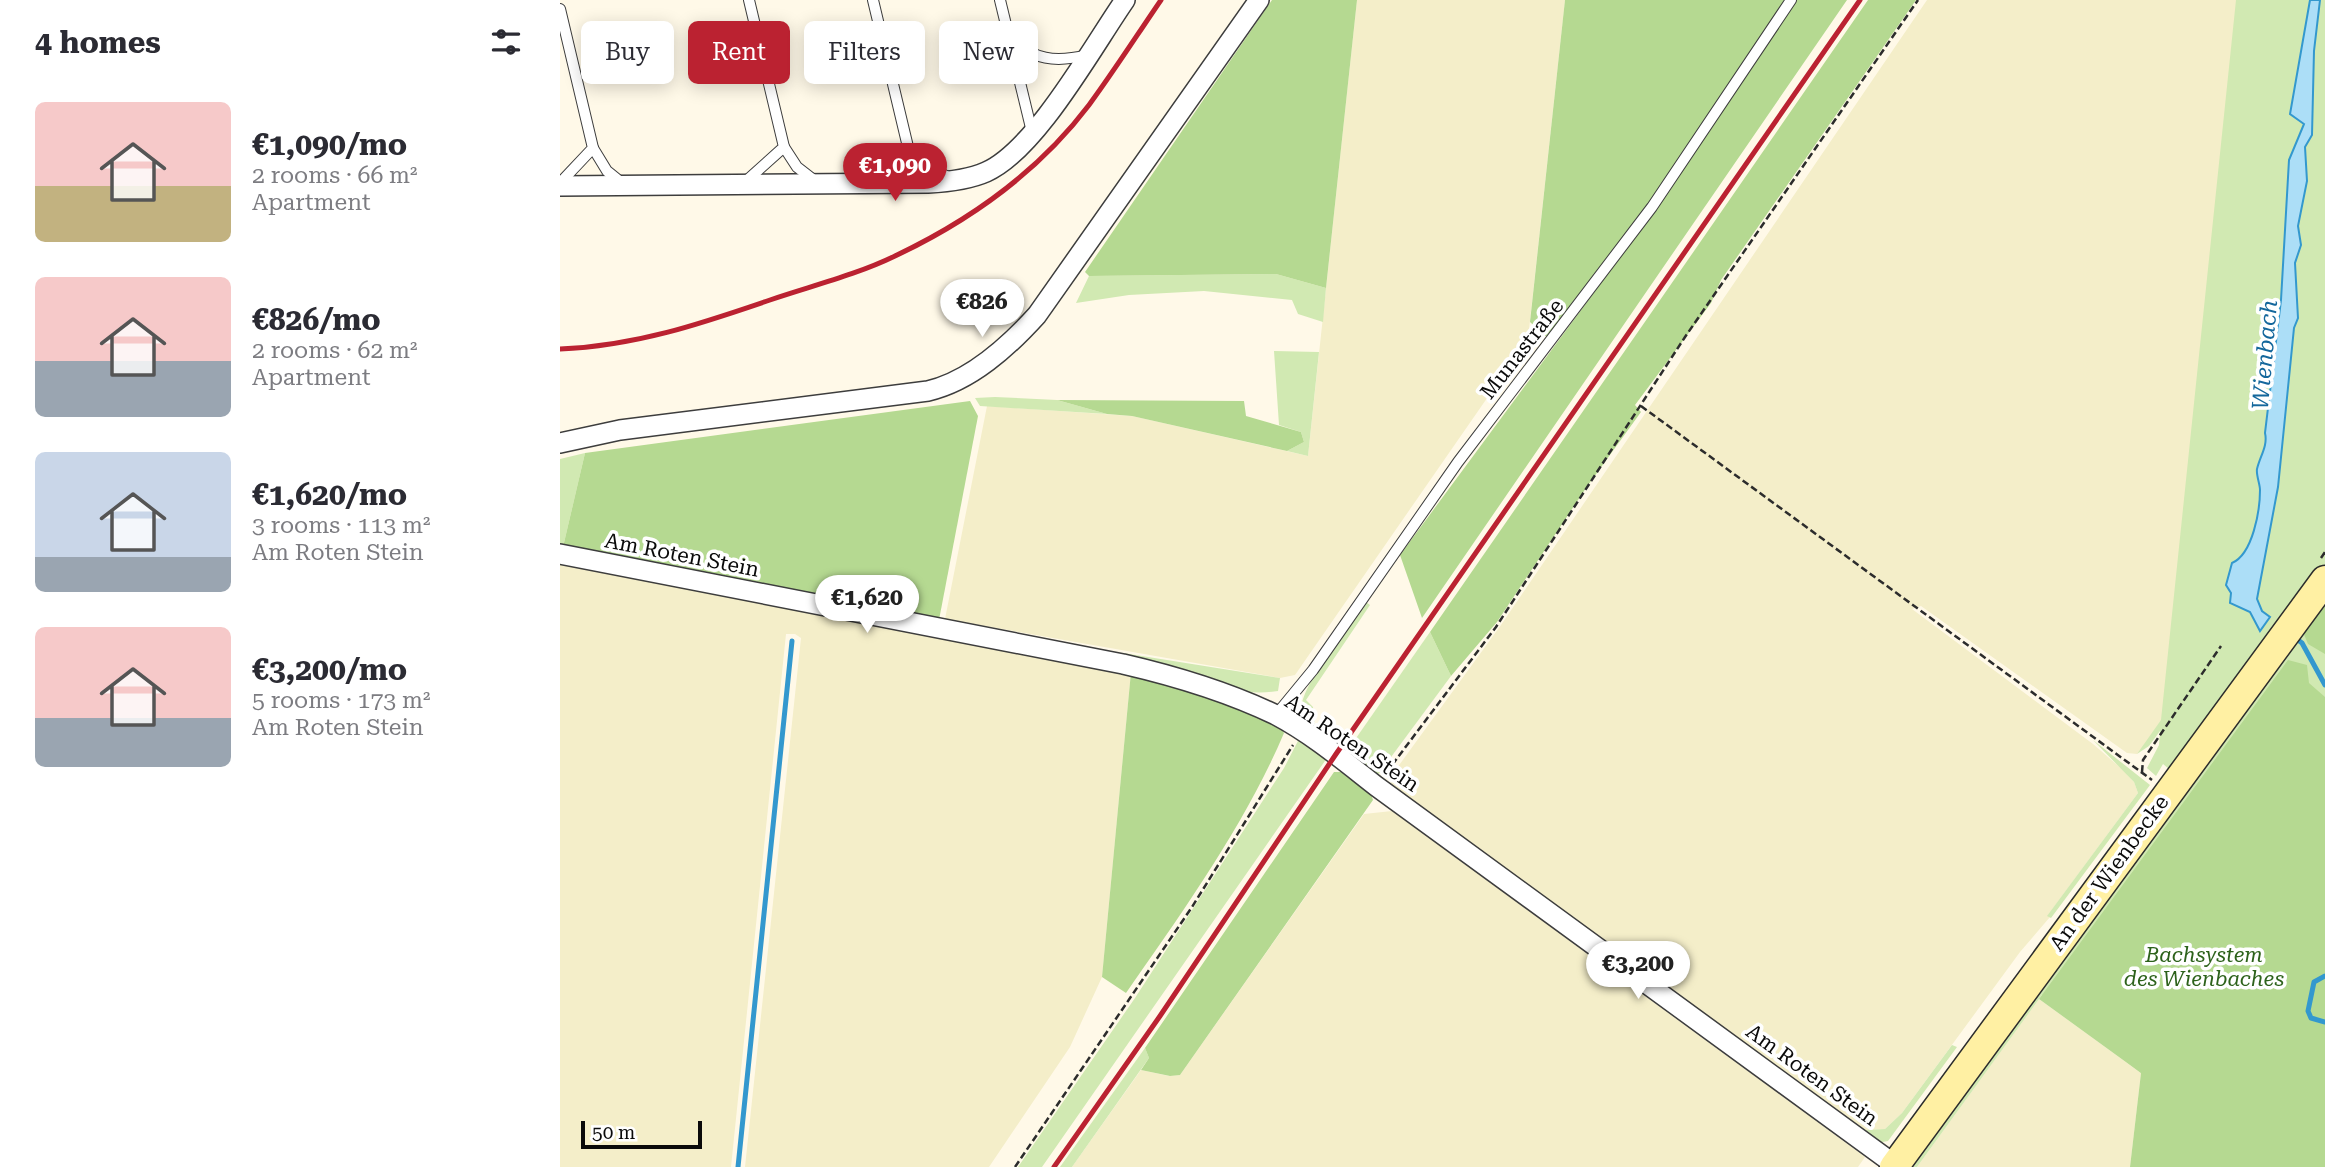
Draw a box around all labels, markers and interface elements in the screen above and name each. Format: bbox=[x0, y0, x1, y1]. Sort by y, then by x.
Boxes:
chip: Buy bbox=[581, 21, 674, 84]
chip: Rent bbox=[688, 21, 790, 84]
chip: Filters bbox=[804, 21, 925, 84]
chip: New bbox=[939, 21, 1038, 84]
icon: filters bbox=[487, 23, 525, 61]
text: 4 homes bbox=[35, 25, 161, 60]
text: €1,090/mo bbox=[252, 127, 407, 162]
icon: home bbox=[91, 130, 175, 214]
pin: €1,090 bbox=[838, 144, 952, 203]
text: €1,090 bbox=[859, 152, 931, 179]
text: 2 rooms · 66 m² bbox=[252, 162, 418, 189]
text: Apartment bbox=[252, 189, 371, 216]
pin: €826 bbox=[941, 280, 1023, 339]
text: €826 bbox=[956, 288, 1008, 315]
street label: Munastraße bbox=[1476, 294, 1568, 404]
water label: Wienbach bbox=[2247, 299, 2283, 411]
text: €826/mo bbox=[252, 302, 381, 337]
icon: home bbox=[91, 305, 175, 389]
text: 2 rooms · 62 m² bbox=[252, 337, 418, 364]
text: Apartment bbox=[252, 364, 371, 391]
text: €1,620/mo bbox=[252, 477, 407, 512]
icon: home bbox=[91, 480, 175, 564]
text: 3 rooms · 113 m² bbox=[252, 512, 430, 539]
street label: Am Roten Stein bbox=[603, 528, 762, 582]
text: Am Roten Stein bbox=[252, 539, 424, 566]
pin: €1,620 bbox=[810, 576, 924, 635]
text: €1,620 bbox=[831, 584, 903, 611]
text: €3,200/mo bbox=[252, 652, 407, 687]
icon: home bbox=[91, 655, 175, 739]
text: 5 rooms · 173 m² bbox=[252, 687, 430, 714]
street label: Am Roten Stein bbox=[1280, 689, 1424, 797]
text: Am Roten Stein bbox=[252, 714, 424, 741]
street label: An der Wienbecke bbox=[2045, 791, 2173, 955]
pin: €3,200 bbox=[1581, 942, 1695, 1001]
park label: Bachsystem des Wienbaches bbox=[2124, 943, 2284, 991]
text: €3,200 bbox=[1602, 950, 1674, 977]
street label: Am Roten Stein bbox=[1742, 1019, 1883, 1131]
scale bar bbox=[581, 1118, 702, 1150]
text: 50 m bbox=[592, 1121, 635, 1144]

